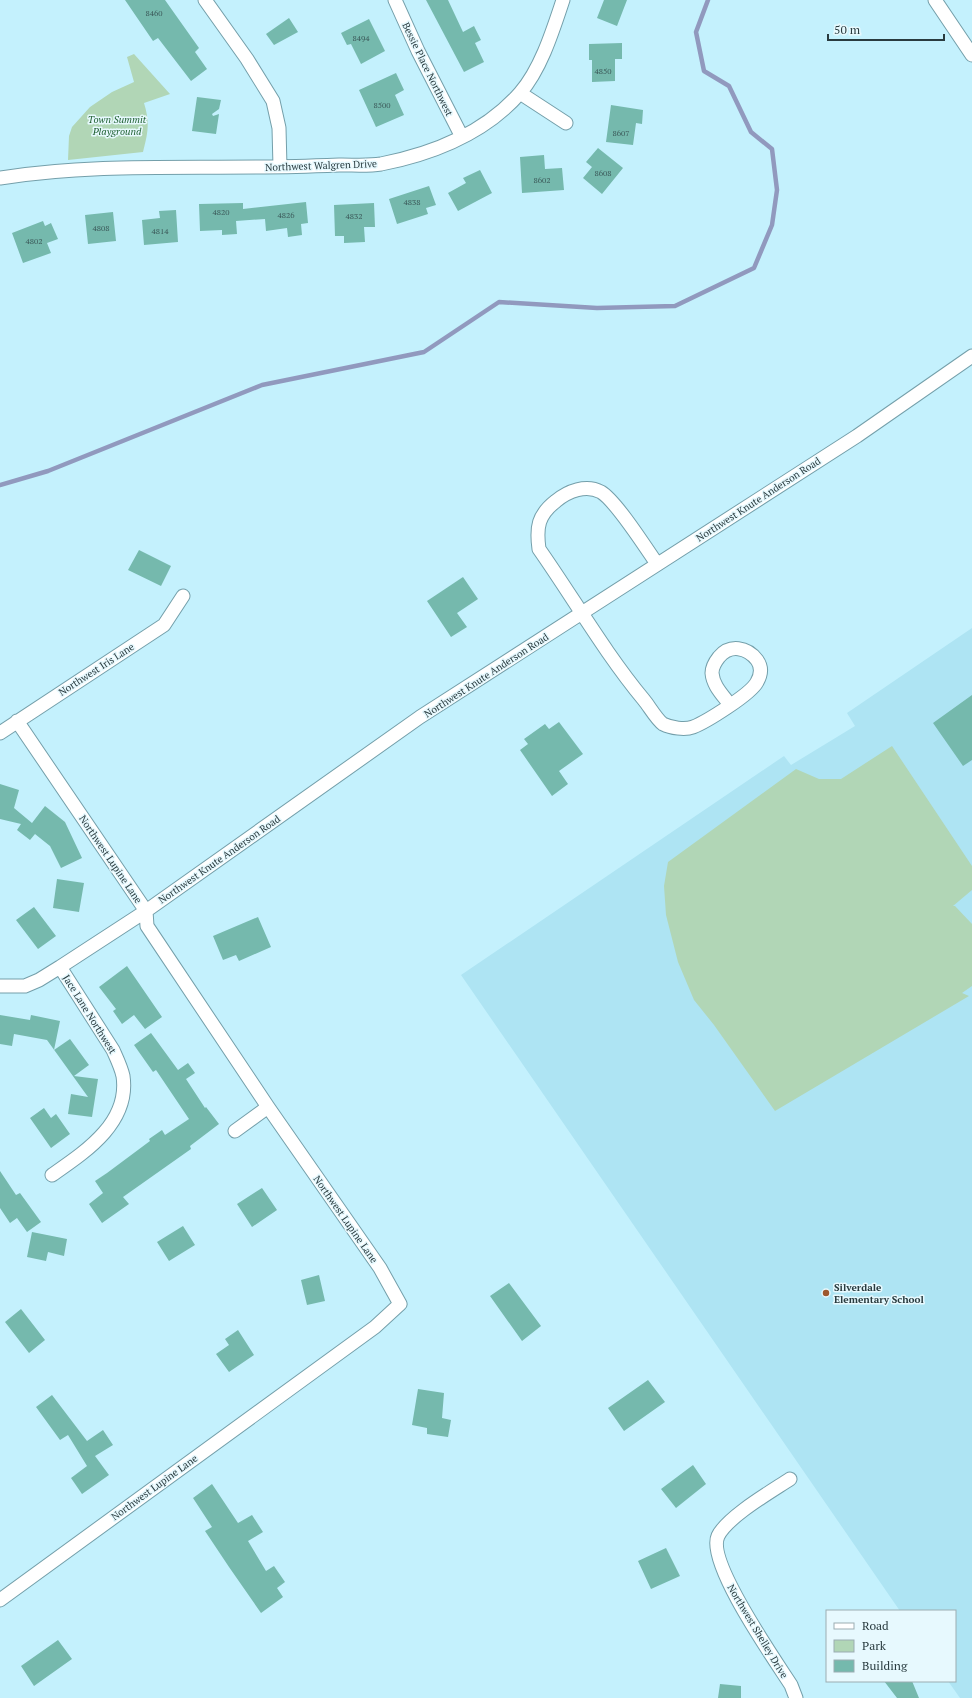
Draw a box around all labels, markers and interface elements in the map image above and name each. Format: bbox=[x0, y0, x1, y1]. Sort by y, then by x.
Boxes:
house number: 8460 bbox=[145, 8, 163, 18]
scale bar bbox=[828, 16, 944, 42]
street label: Bessie Place Northwest bbox=[399, 20, 456, 119]
text: 50 m bbox=[834, 22, 861, 37]
house number: 8494 bbox=[352, 33, 370, 43]
house number: 4850 bbox=[594, 66, 612, 76]
house number: 8500 bbox=[373, 100, 391, 110]
park label: Town Summit Playground bbox=[88, 113, 147, 138]
house number: 8607 bbox=[612, 128, 630, 138]
street label: Northwest Walgren Drive bbox=[265, 157, 377, 174]
house number: 8608 bbox=[594, 168, 612, 178]
house number: 8602 bbox=[533, 175, 551, 185]
house number: 4838 bbox=[403, 197, 421, 207]
house number: 4820 bbox=[212, 207, 230, 217]
house number: 4826 bbox=[277, 210, 295, 220]
house number: 4832 bbox=[345, 211, 363, 221]
house number: 4808 bbox=[92, 223, 110, 233]
house number: 4814 bbox=[151, 226, 169, 236]
house number: 4802 bbox=[25, 236, 43, 246]
street label: Northwest Knute Anderson Road bbox=[694, 454, 823, 545]
street label: Northwest Knute Anderson Road bbox=[422, 630, 551, 721]
street label: Northwest Iris Lane bbox=[56, 640, 137, 699]
street label: Northwest Knute Anderson Road bbox=[156, 812, 283, 907]
street label: Northwest Lupine Lane bbox=[76, 813, 145, 906]
street label: Jace Lane Northwest bbox=[60, 972, 119, 1056]
street label: Northwest Lupine Lane bbox=[311, 1173, 381, 1266]
place label: Silverdale Elementary School bbox=[834, 1281, 924, 1306]
marker: Silverdale Elementary School bbox=[821, 1288, 831, 1298]
street label: Northwest Lupine Lane bbox=[109, 1452, 200, 1523]
street label: Northwest Shelley Drive bbox=[724, 1582, 791, 1681]
legend bbox=[826, 1610, 956, 1682]
text: Road bbox=[862, 1618, 889, 1633]
text: Park bbox=[862, 1638, 887, 1653]
text: Building bbox=[862, 1658, 908, 1673]

